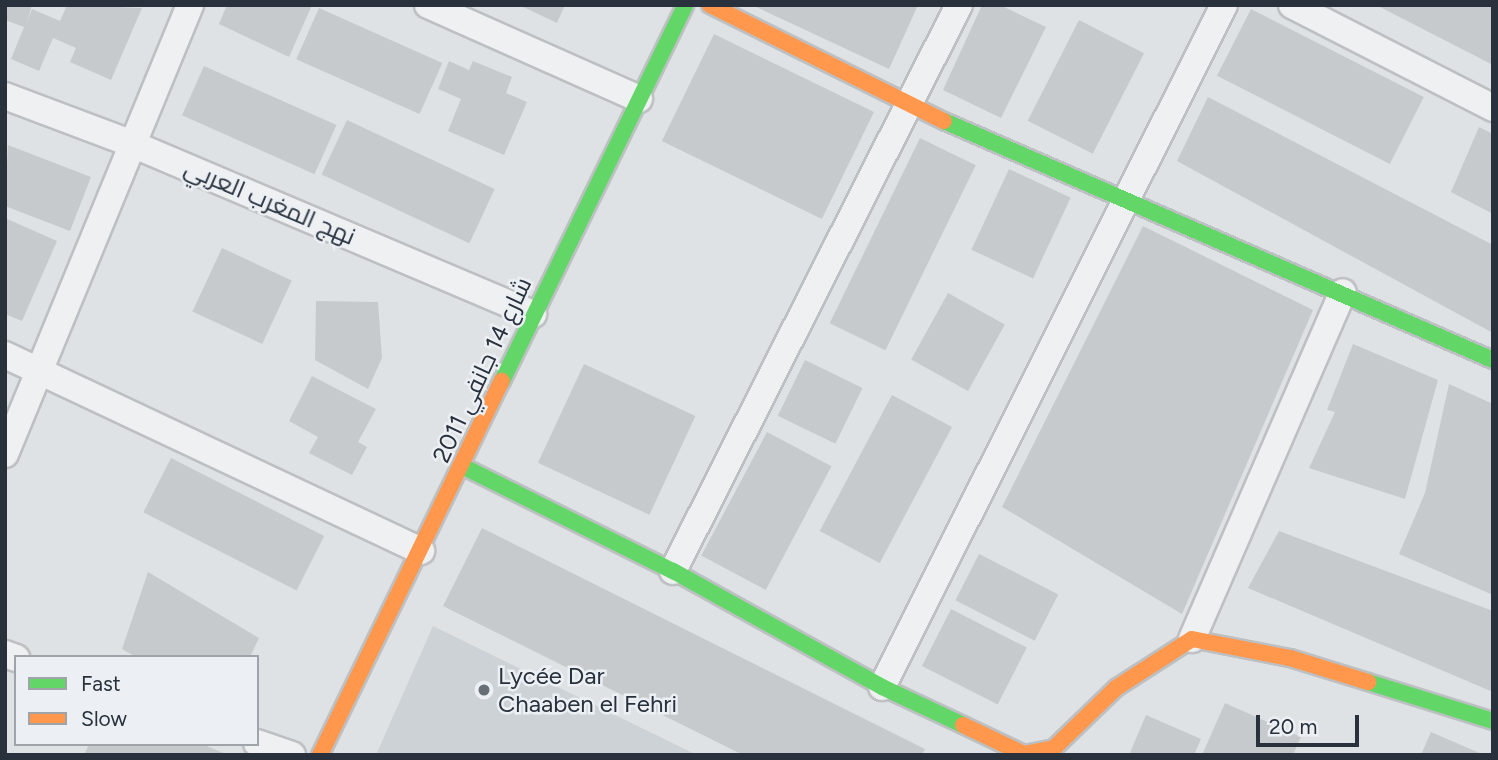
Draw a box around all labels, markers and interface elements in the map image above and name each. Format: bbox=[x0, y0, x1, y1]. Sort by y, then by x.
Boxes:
street label: نهج المغرب العربي bbox=[180, 153, 360, 251]
street label: شارع 14 جانفي 2011 bbox=[426, 273, 538, 467]
legend bbox=[14, 655, 259, 746]
place label: Lycée Dar Chaaben el Fehri bbox=[498, 662, 677, 718]
text: Fast bbox=[81, 671, 121, 696]
marker: Lycée Dar Chaaben el Fehri bbox=[476, 682, 492, 698]
scale bar bbox=[1260, 700, 1363, 744]
text: Slow bbox=[81, 706, 127, 731]
text: 20 m bbox=[1269, 714, 1317, 739]

